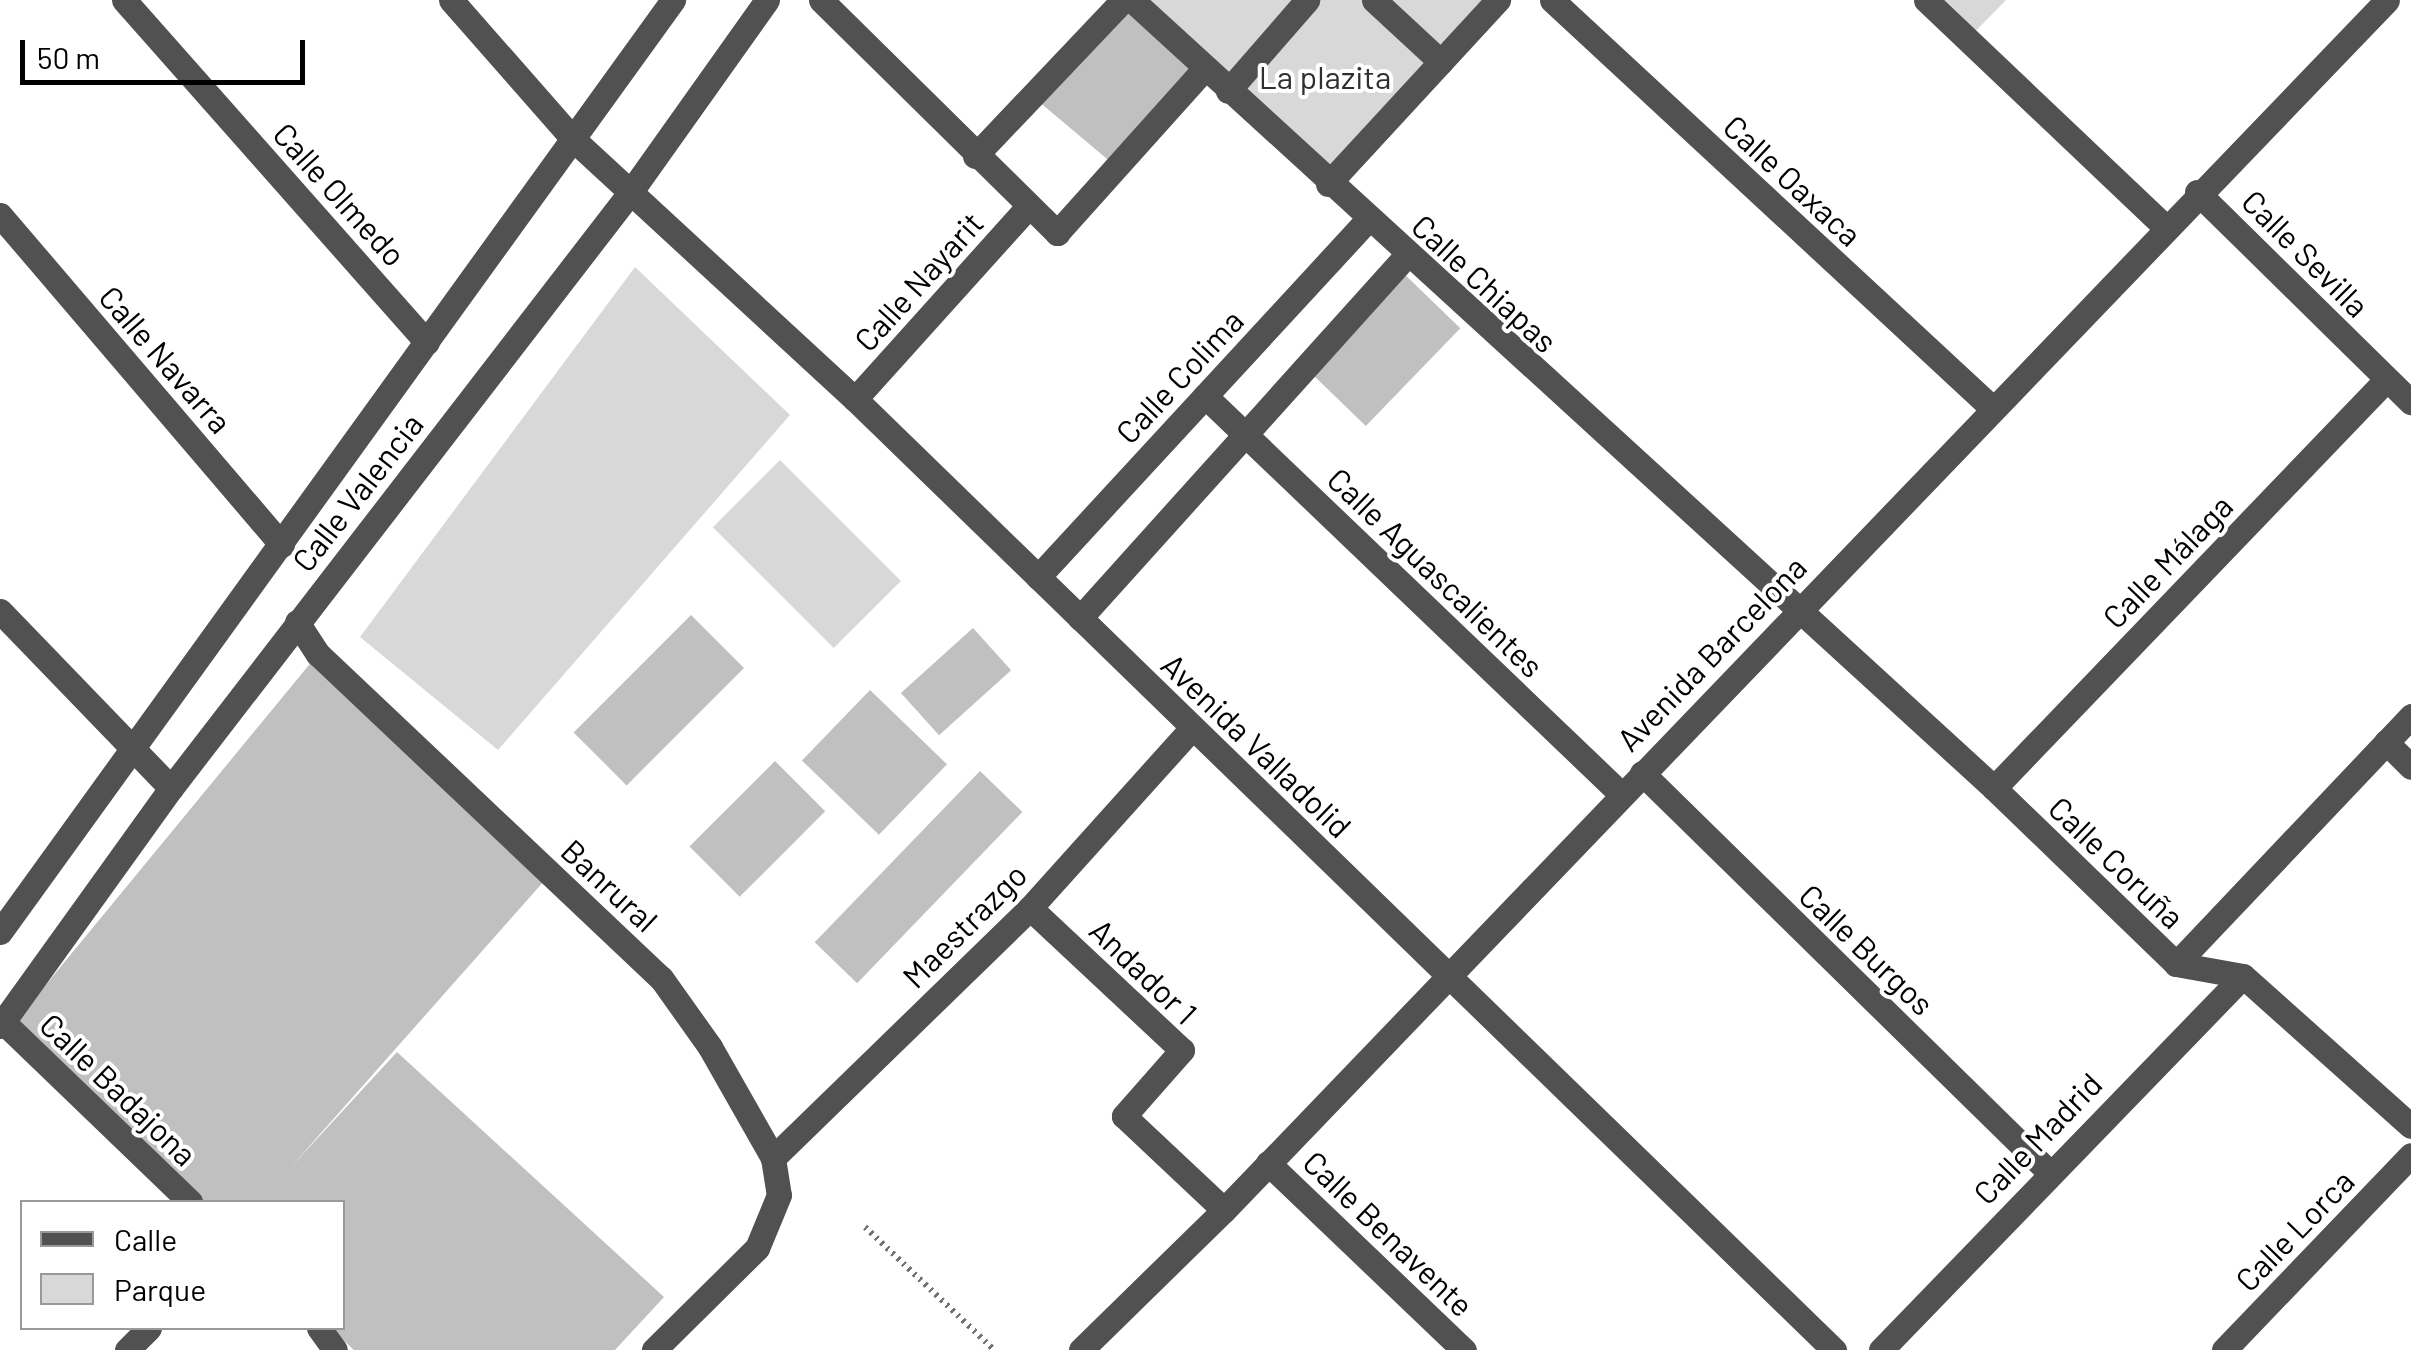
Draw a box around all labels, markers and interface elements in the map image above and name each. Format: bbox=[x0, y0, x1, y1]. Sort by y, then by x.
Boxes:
scale bar bbox=[25, 20, 310, 82]
text: 50 m bbox=[37, 39, 100, 75]
park label: La plazita bbox=[1259, 57, 1391, 95]
street label: Calle Oaxaca bbox=[1716, 106, 1870, 254]
street label: Calle Olmedo bbox=[266, 115, 414, 273]
street label: Calle Sevilla bbox=[2235, 182, 2377, 324]
street label: Calle Nayarit bbox=[846, 204, 990, 358]
street label: Calle Chiapas bbox=[1405, 206, 1565, 360]
street label: Calle Navarra bbox=[92, 278, 240, 440]
street label: Calle Colima bbox=[1107, 301, 1251, 451]
street label: Calle Valencia bbox=[283, 405, 431, 579]
street label: Calle Aguascalientes bbox=[1320, 459, 1552, 685]
street label: Calle Málaga bbox=[2094, 486, 2240, 636]
street label: Avenida Barcelona bbox=[1608, 548, 1814, 758]
street label: Avenida Valladolid bbox=[1154, 645, 1360, 845]
street label: Calle Coruña bbox=[2041, 788, 2193, 936]
street label: Banrural bbox=[554, 831, 666, 939]
street label: Maestrazgo bbox=[894, 855, 1034, 995]
street label: Calle Burgos bbox=[1792, 876, 1942, 1022]
street label: Andador 1 bbox=[1082, 910, 1206, 1032]
street label: Calle Badajona bbox=[33, 1005, 205, 1173]
street label: Calle Madrid bbox=[1965, 1064, 2109, 1212]
street label: Calle Benavente bbox=[1296, 1142, 1482, 1324]
street label: Calle Lorca bbox=[2227, 1161, 2361, 1299]
legend bbox=[20, 1200, 345, 1330]
text: Calle bbox=[114, 1221, 177, 1257]
text: Parque bbox=[114, 1271, 206, 1307]

